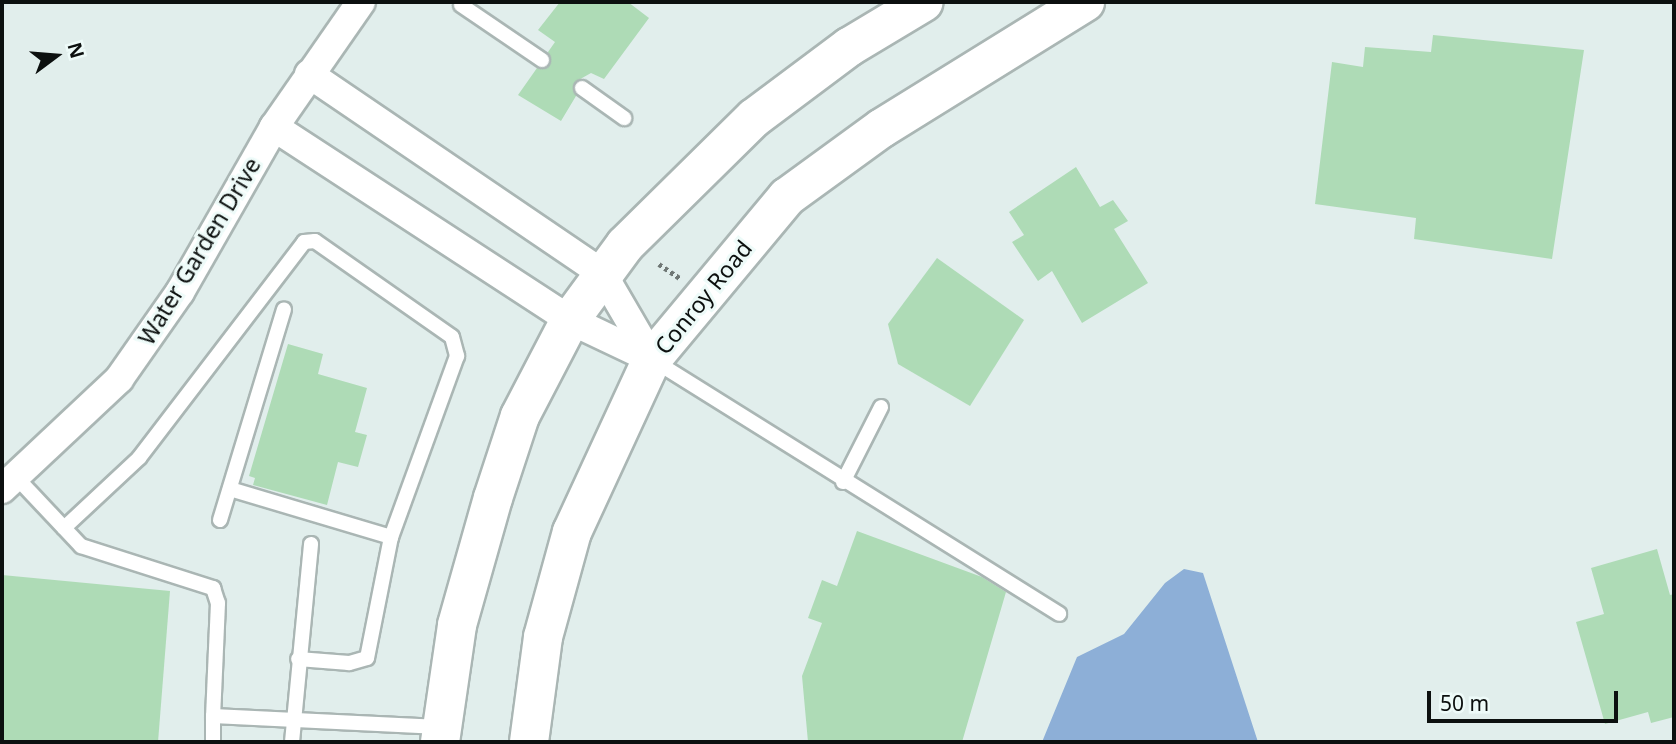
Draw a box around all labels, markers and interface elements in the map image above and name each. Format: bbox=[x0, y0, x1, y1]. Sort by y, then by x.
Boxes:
north arrow bbox=[21, 21, 91, 91]
text: N bbox=[62, 39, 91, 61]
street label: Water Garden Drive bbox=[132, 152, 266, 350]
street label: Conroy Road bbox=[649, 235, 757, 359]
scale bar bbox=[1431, 678, 1622, 722]
text: 50 m bbox=[1440, 689, 1489, 717]

